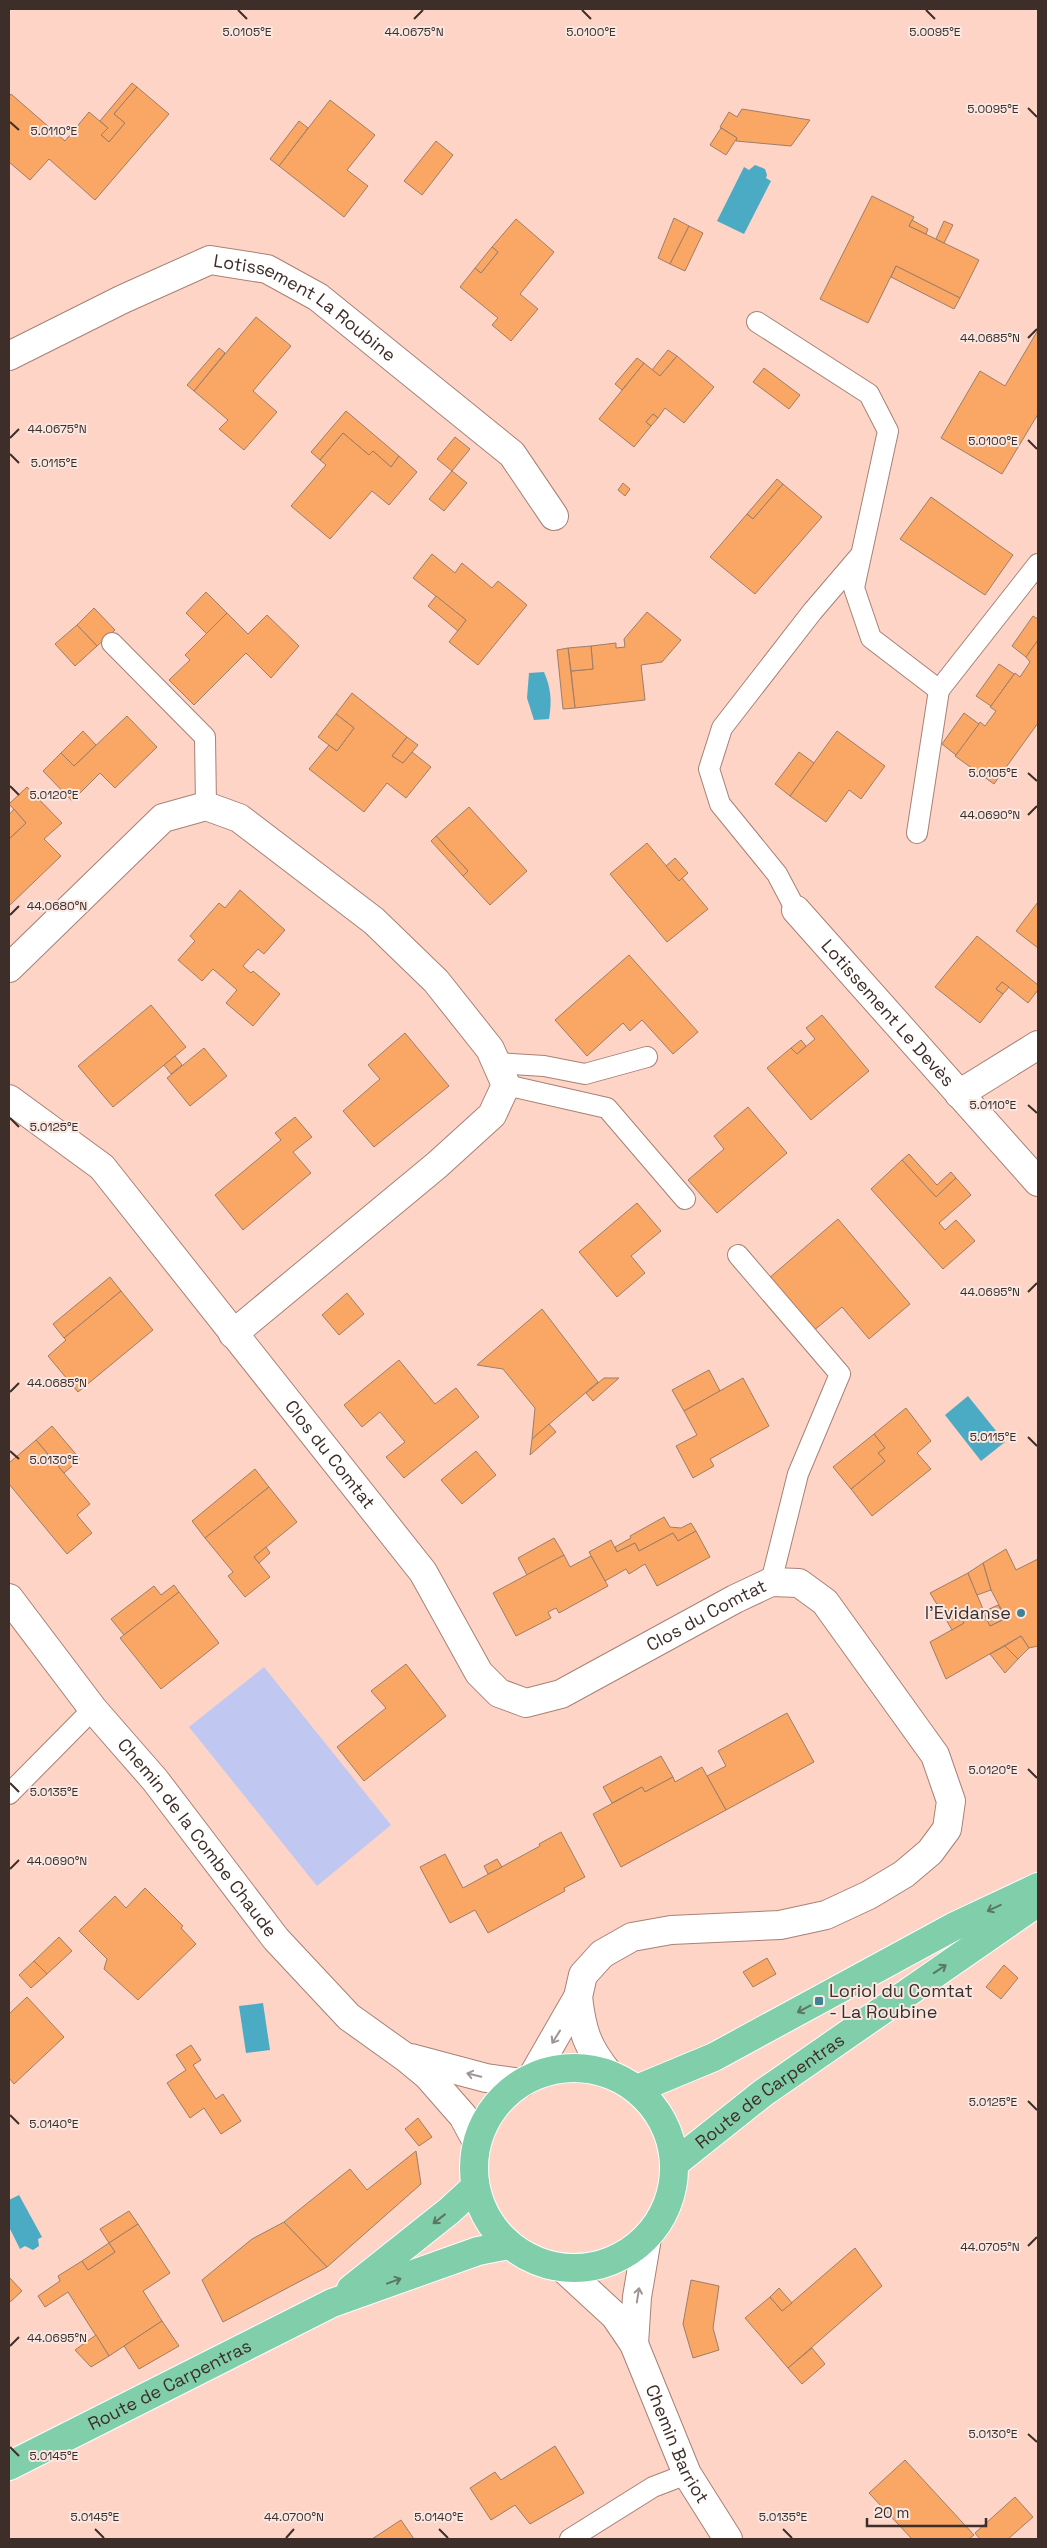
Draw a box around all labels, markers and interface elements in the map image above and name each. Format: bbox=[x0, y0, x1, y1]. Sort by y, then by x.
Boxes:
text: 5.0105°E bbox=[223, 24, 272, 40]
text: 44.0675°N bbox=[384, 24, 444, 40]
text: 5.0100°E bbox=[566, 24, 616, 40]
text: 5.0095°E bbox=[909, 24, 961, 40]
text: 5.0095°E bbox=[967, 101, 1019, 117]
text: 5.0110°E bbox=[31, 123, 78, 139]
street label: Lotissement La Roubine bbox=[212, 249, 401, 366]
text: 44.0685°N bbox=[960, 330, 1020, 346]
text: 44.0675°N bbox=[27, 421, 87, 437]
text: 5.0100°E bbox=[968, 433, 1018, 449]
text: 5.0115°E bbox=[31, 455, 77, 471]
text: 5.0105°E bbox=[969, 765, 1018, 781]
text: 5.0120°E bbox=[29, 787, 79, 803]
text: 44.0690°N bbox=[960, 807, 1020, 823]
text: 44.0680°N bbox=[27, 898, 87, 914]
street label: Lotissement Le Devès bbox=[817, 934, 960, 1091]
text: 5.0110°E bbox=[970, 1097, 1017, 1113]
text: 5.0125°E bbox=[30, 1119, 78, 1135]
text: 44.0695°N bbox=[960, 1284, 1020, 1300]
text: 44.0685°N bbox=[27, 1375, 87, 1391]
street label: Clos du Comtat bbox=[280, 1395, 380, 1513]
text: 5.0115°E bbox=[970, 1429, 1016, 1445]
text: 5.0130°E bbox=[29, 1452, 79, 1468]
street label: Clos du Comtat bbox=[642, 1574, 770, 1656]
place label: l'Evidanse bbox=[925, 1601, 1011, 1624]
marker: l'Evidanse bbox=[1015, 1607, 1027, 1619]
street label: Chemin de la Combe Chaude bbox=[113, 1733, 282, 1942]
text: 5.0120°E bbox=[968, 1762, 1018, 1778]
text: 5.0135°E bbox=[30, 1784, 78, 1800]
text: 44.0690°N bbox=[27, 1853, 87, 1869]
one-way arrow bbox=[987, 1904, 1002, 1913]
one-way arrow bbox=[933, 1964, 947, 1974]
place label: Loriol du Comtat - La Roubine bbox=[829, 1979, 973, 2023]
marker: Loriol du Comtat - La Roubine bbox=[813, 1995, 825, 2007]
one-way arrow bbox=[797, 2004, 812, 2014]
street label: Route de Carpentras bbox=[690, 2028, 849, 2154]
one-way arrow bbox=[550, 2030, 560, 2044]
one-way arrow bbox=[466, 2070, 482, 2079]
text: 5.0125°E bbox=[969, 2094, 1017, 2110]
text: 5.0140°E bbox=[29, 2116, 79, 2132]
one-way arrow bbox=[433, 2214, 446, 2225]
text: 44.0705°N bbox=[960, 2239, 1020, 2255]
one-way arrow bbox=[386, 2276, 401, 2285]
one-way arrow bbox=[633, 2288, 643, 2304]
text: 44.0695°N bbox=[27, 2330, 87, 2346]
street label: Route de Carpentras bbox=[84, 2334, 255, 2435]
street label: Chemin Barriot bbox=[641, 2381, 714, 2507]
text: 5.0130°E bbox=[968, 2426, 1018, 2442]
text: 5.0145°E bbox=[30, 2448, 79, 2464]
scale bar bbox=[867, 2496, 986, 2528]
text: 20 m bbox=[874, 2503, 909, 2522]
text: 5.0145°E bbox=[71, 2509, 120, 2525]
text: 44.0700°N bbox=[264, 2509, 324, 2525]
text: 5.0140°E bbox=[414, 2509, 464, 2525]
text: 5.0135°E bbox=[759, 2509, 807, 2525]

